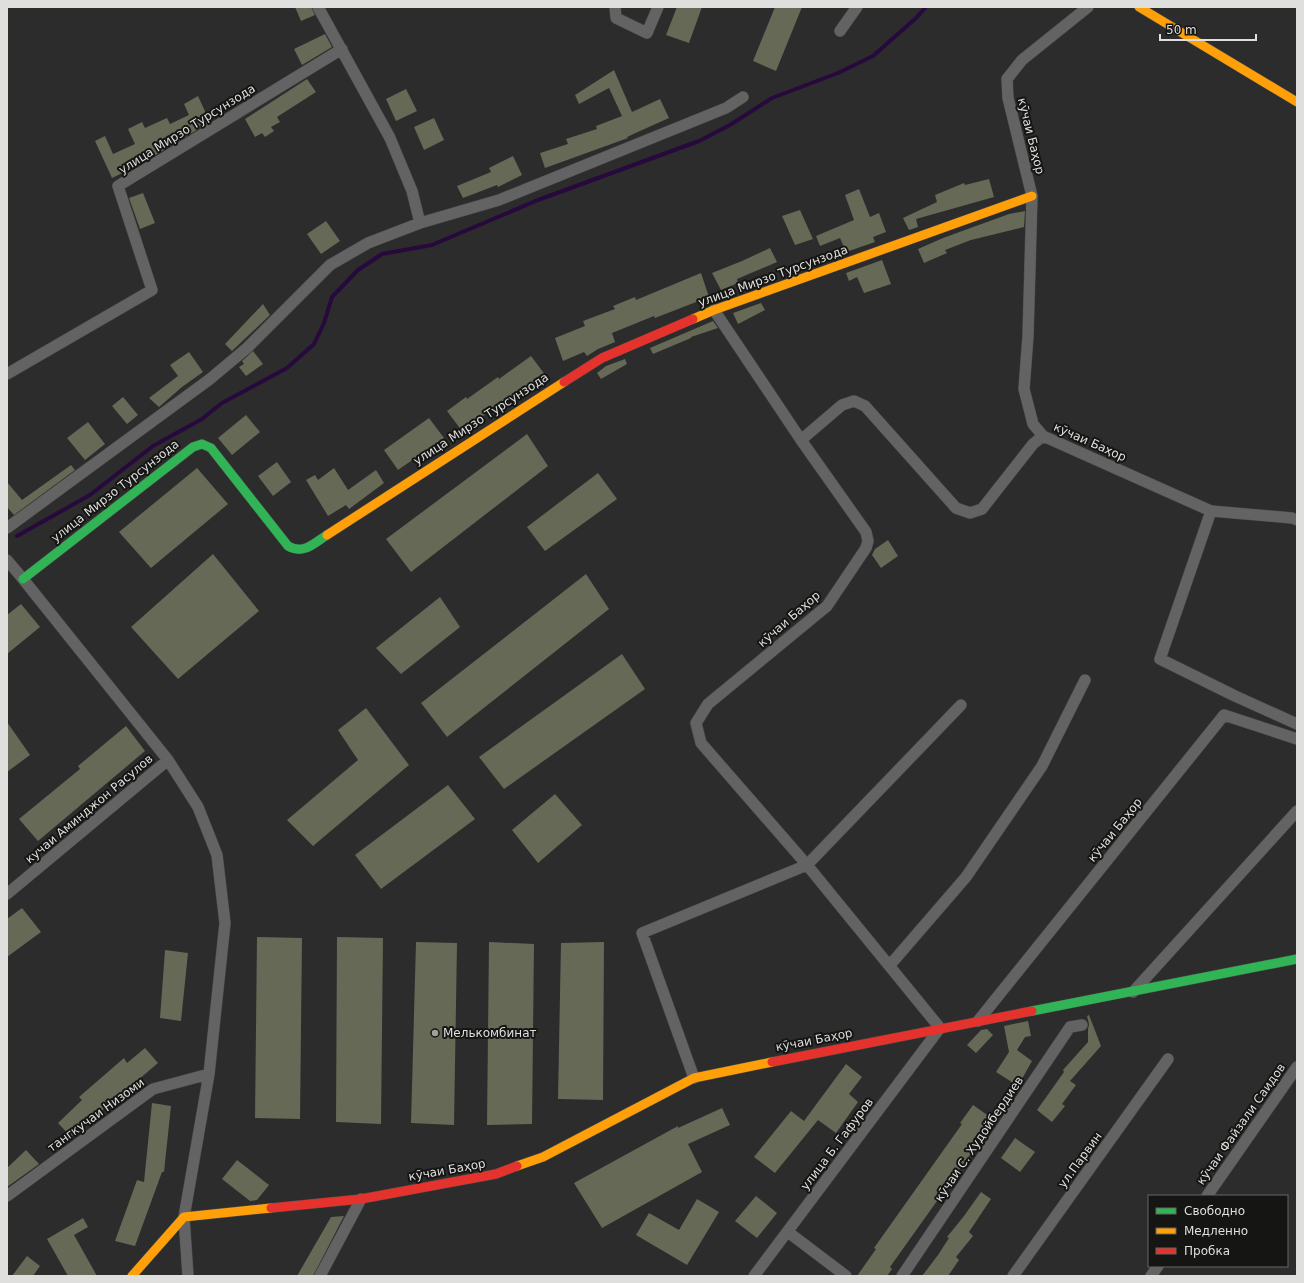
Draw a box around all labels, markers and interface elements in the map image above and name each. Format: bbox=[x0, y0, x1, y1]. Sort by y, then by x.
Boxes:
scale bar bbox=[1160, 16, 1256, 42]
text: 50 m bbox=[1166, 23, 1197, 37]
street label: улица Мирзо Турсунзода bbox=[116, 81, 258, 177]
street label: кӯчаи Баҳор bbox=[1015, 96, 1047, 176]
street label: улица Мирзо Турсунзода bbox=[696, 242, 850, 310]
street label: улица Мирзо Турсунзода bbox=[411, 370, 551, 468]
street label: кӯчаи Баҳор bbox=[1051, 420, 1129, 464]
street label: улица Мирзо Турсунзода bbox=[48, 437, 182, 545]
street label: кӯчаи Баҳор bbox=[755, 588, 823, 650]
street label: кучаи Аминджон Расулов bbox=[23, 752, 155, 866]
street label: кӯчаи Баҳор bbox=[1085, 795, 1145, 865]
place label: Мелькомбинат bbox=[443, 1026, 537, 1040]
street label: кӯчаи Баҳор bbox=[774, 1026, 854, 1054]
marker: Мелькомбинат bbox=[430, 1028, 440, 1038]
street label: кӯчаи Файзали Саидов bbox=[1194, 1061, 1288, 1187]
street label: кӯчаи С. Худойбердиев bbox=[932, 1074, 1026, 1204]
street label: тангкучаи Низоми bbox=[45, 1075, 147, 1155]
street label: улица Б. Гафуров bbox=[798, 1095, 876, 1193]
street label: ул.Парвин bbox=[1055, 1129, 1105, 1191]
street label: кӯчаи Баҳор bbox=[407, 1156, 487, 1184]
legend bbox=[1148, 1195, 1288, 1267]
text: Свободно bbox=[1184, 1204, 1245, 1218]
text: Медленно bbox=[1184, 1224, 1248, 1238]
text: Пробка bbox=[1184, 1244, 1230, 1258]

